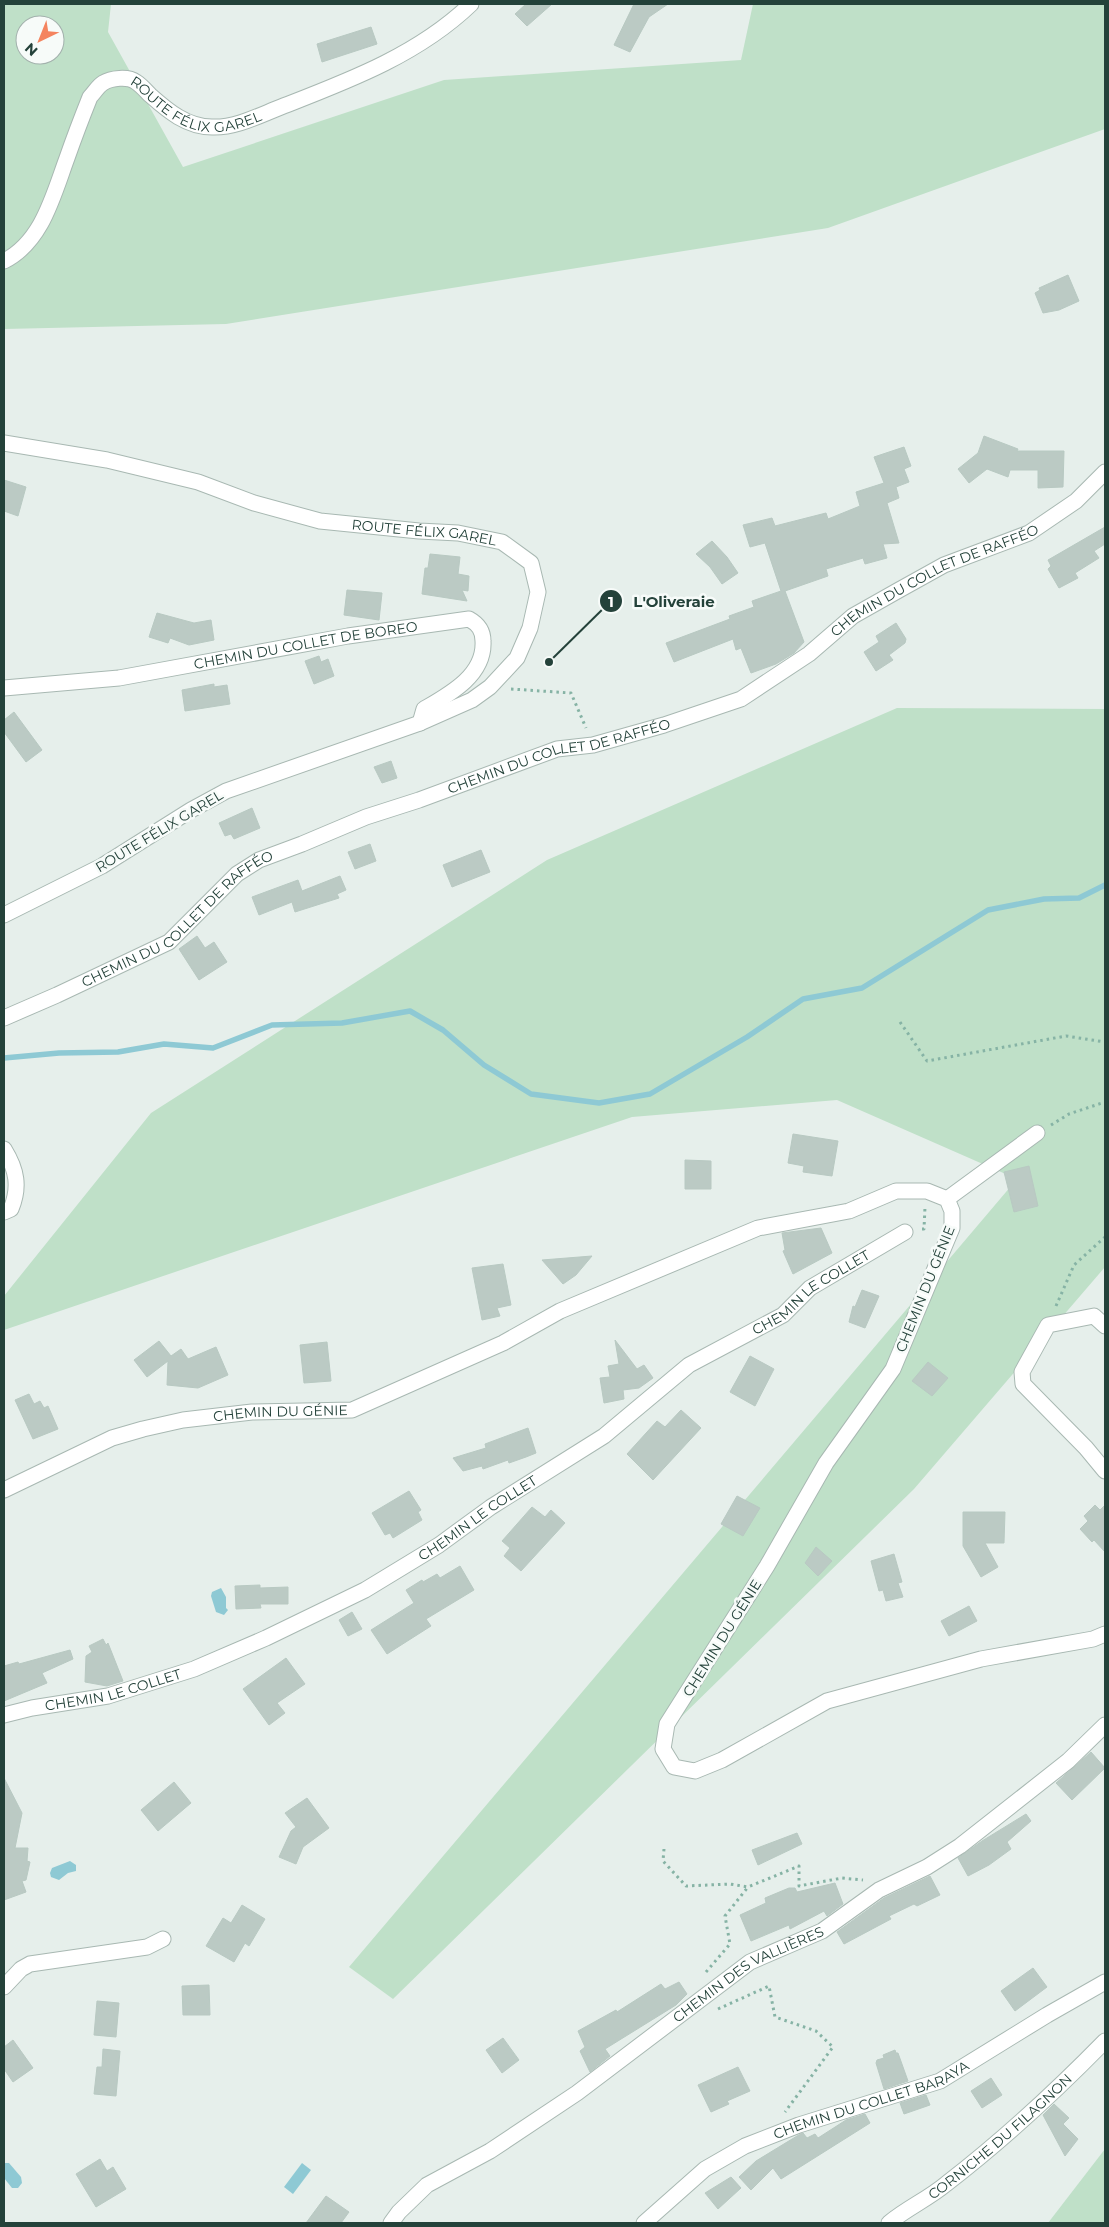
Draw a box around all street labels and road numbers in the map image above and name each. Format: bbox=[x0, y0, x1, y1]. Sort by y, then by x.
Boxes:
street label: ROUTE FÉLIX GAREL bbox=[127, 72, 265, 136]
street label: ROUTE FÉLIX GAREL bbox=[351, 515, 499, 550]
street label: CHEMIN DU COLLET DE RAFFÉO bbox=[827, 520, 1042, 640]
street label: CHEMIN DU COLLET DE BOREO bbox=[192, 617, 419, 673]
street label: CHEMIN DU COLLET DE RAFFÉO bbox=[445, 714, 673, 798]
street label: ROUTE FÉLIX GAREL bbox=[92, 785, 227, 876]
street label: CHEMIN DU COLLET DE RAFFÉO bbox=[79, 847, 276, 991]
street label: CHEMIN DU GÉNIE bbox=[891, 1223, 959, 1355]
street label: CHEMIN LE COLLET bbox=[749, 1246, 873, 1339]
street label: CHEMIN DU GÉNIE bbox=[212, 1401, 348, 1425]
street label: CHEMIN LE COLLET bbox=[415, 1471, 540, 1565]
street label: CHEMIN DU GÉNIE bbox=[679, 1576, 765, 1700]
street label: CHEMIN LE COLLET bbox=[44, 1665, 183, 1715]
street label: CHEMIN DES VALLIÈRES bbox=[669, 1922, 827, 2026]
street label: CHEMIN DU COLLET BARAYA bbox=[771, 2056, 973, 2143]
street label: CORNICHE DU FILAGNON bbox=[925, 2070, 1076, 2203]

